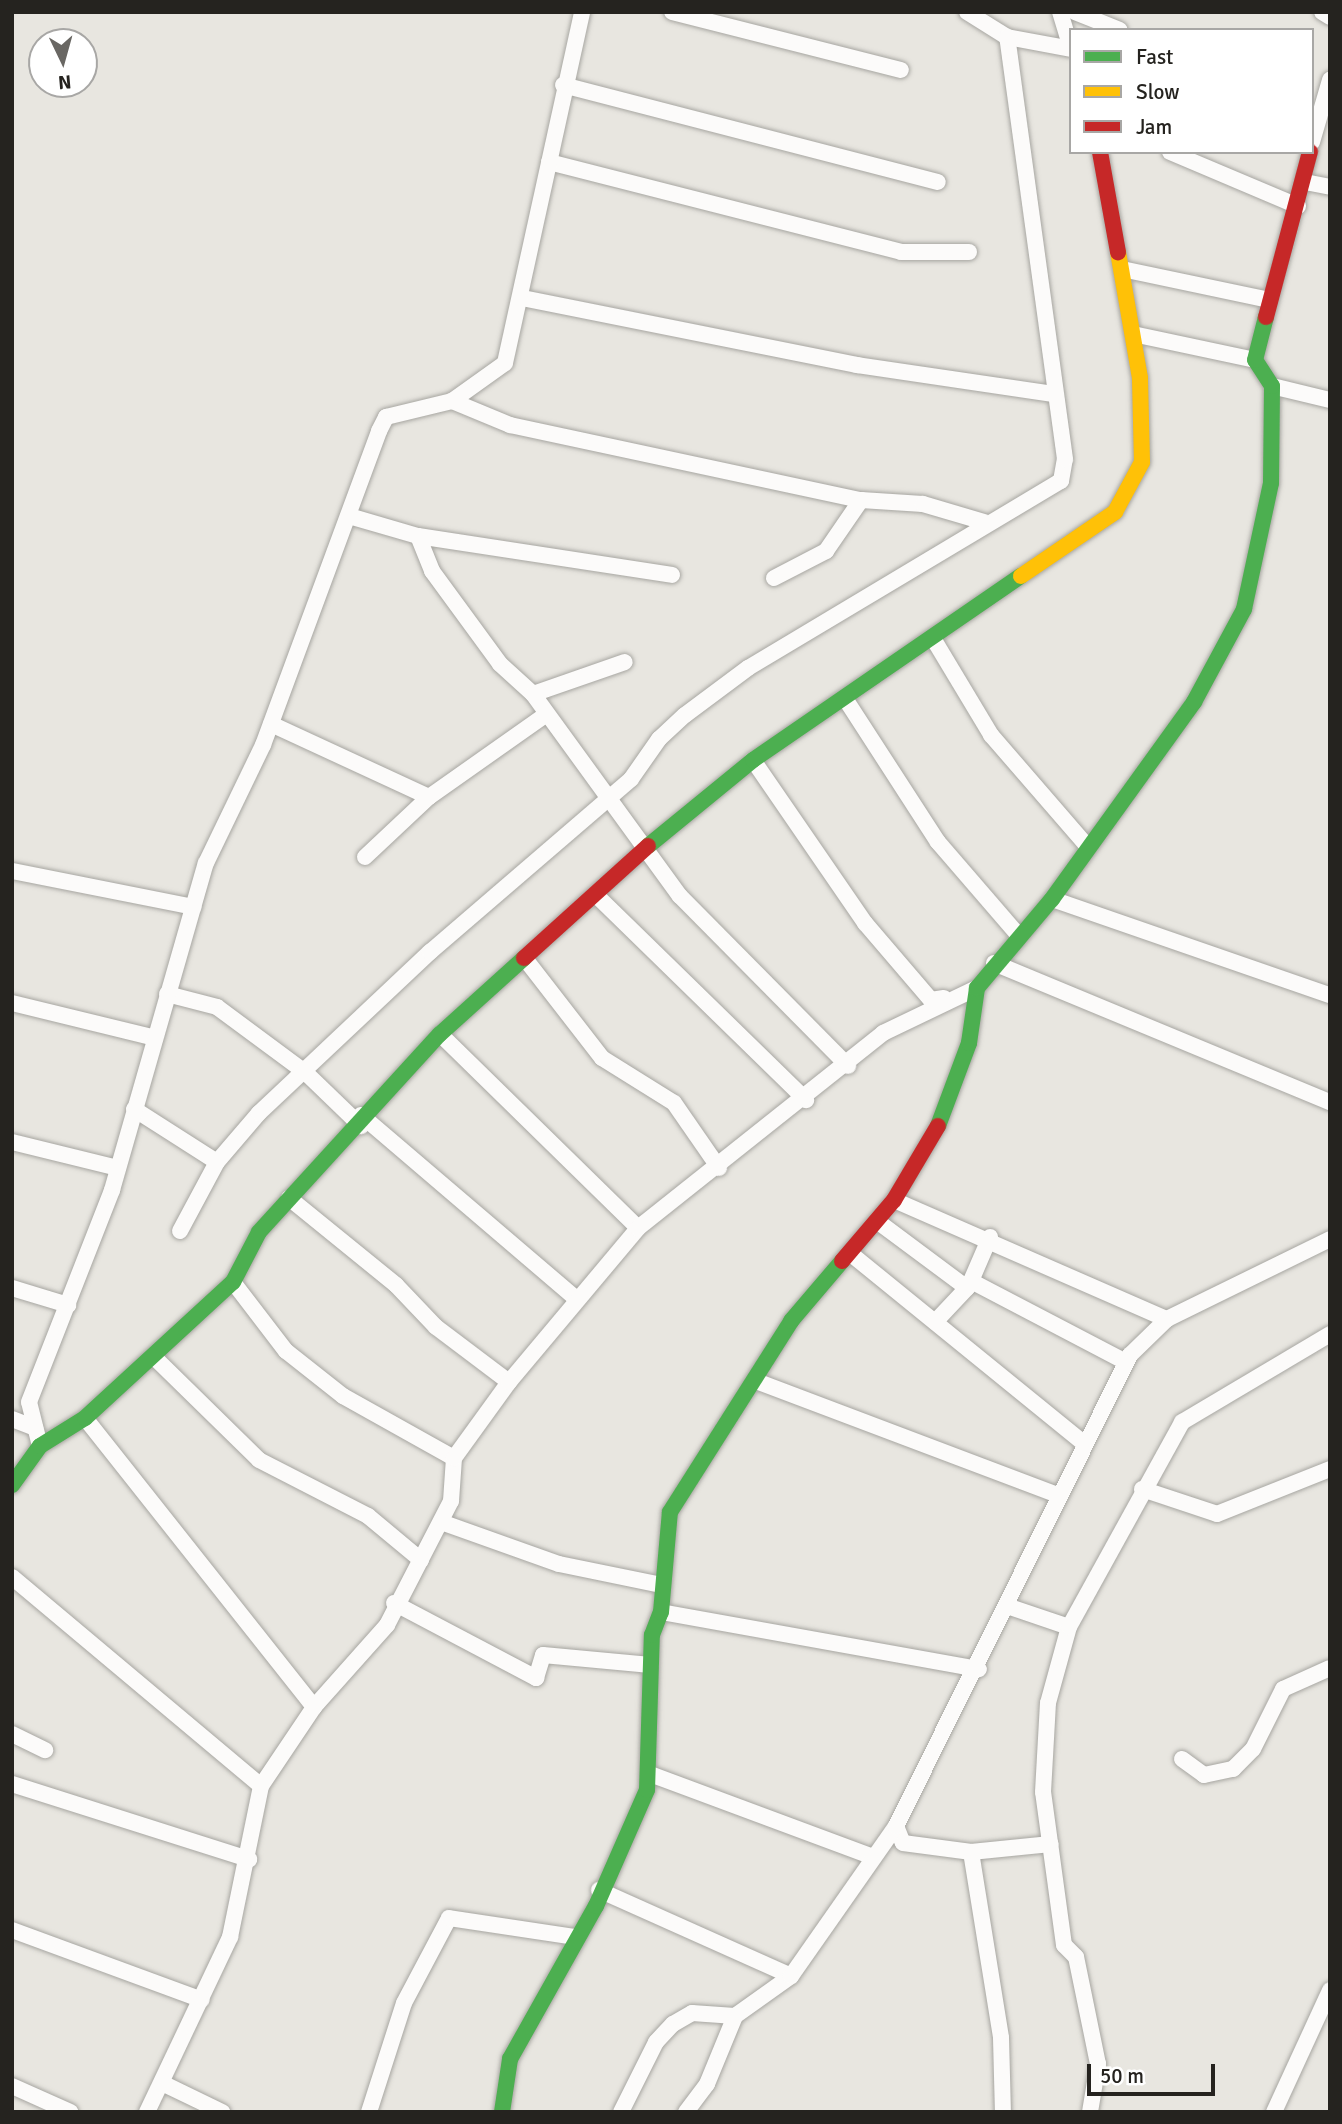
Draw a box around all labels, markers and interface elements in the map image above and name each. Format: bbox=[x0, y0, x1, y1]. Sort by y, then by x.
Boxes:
north arrow bbox=[28, 28, 98, 98]
legend bbox=[1069, 28, 1314, 154]
text: Fast bbox=[1136, 44, 1173, 70]
text: N bbox=[57, 69, 72, 94]
text: Slow bbox=[1136, 79, 1180, 105]
text: Jam bbox=[1136, 114, 1172, 140]
scale bar bbox=[1090, 2050, 1218, 2094]
text: 50 m bbox=[1100, 2063, 1144, 2089]

